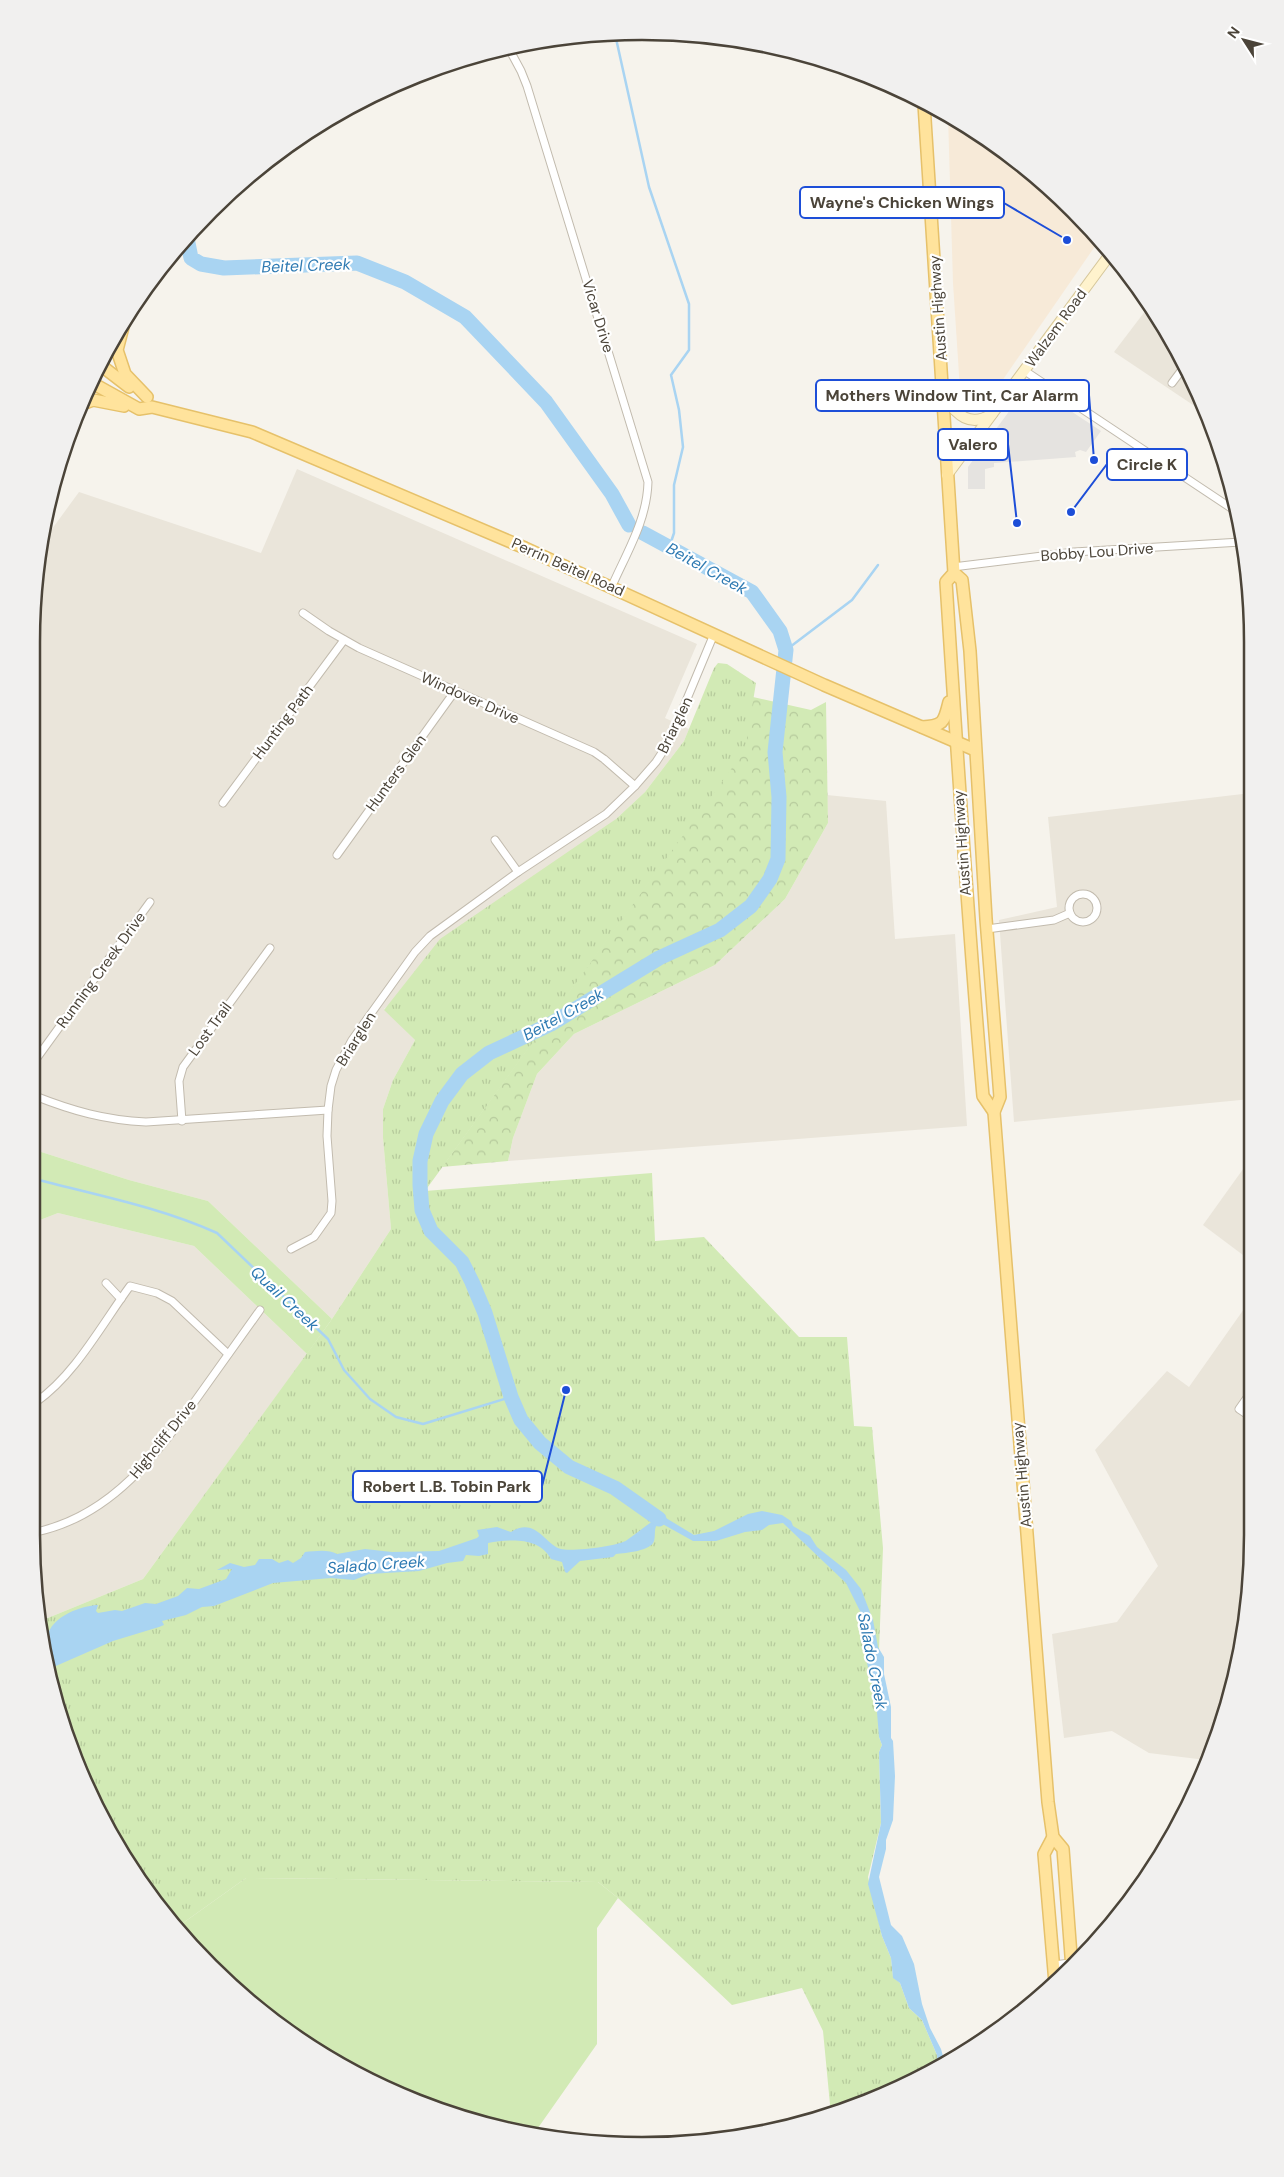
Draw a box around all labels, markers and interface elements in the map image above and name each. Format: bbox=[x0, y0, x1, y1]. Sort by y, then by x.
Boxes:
north arrow bbox=[1219, 15, 1269, 65]
text: N bbox=[1223, 23, 1244, 42]
callout: Wayne's Chicken Wings bbox=[800, 187, 1004, 218]
text: Wayne's Chicken Wings bbox=[810, 192, 994, 213]
water label: Beitel Creek bbox=[261, 253, 352, 278]
street label: Austin Highway bbox=[924, 254, 952, 362]
street label: Vicar Drive bbox=[577, 277, 619, 355]
street label: Walzem Road bbox=[1021, 285, 1091, 371]
callout: Mothers Window Tint, Car Alarm bbox=[816, 380, 1089, 411]
text: Mothers Window Tint, Car Alarm bbox=[825, 385, 1079, 406]
callout: Valero bbox=[938, 429, 1008, 460]
text: Valero bbox=[948, 434, 998, 455]
callout: Circle K bbox=[1107, 449, 1187, 480]
text: Circle K bbox=[1117, 454, 1178, 475]
street label: Perrin Beitel Road bbox=[508, 533, 628, 601]
water label: Beitel Creek bbox=[663, 538, 752, 600]
street label: Bobby Lou Drive bbox=[1040, 538, 1154, 566]
street label: Windover Drive bbox=[418, 667, 522, 729]
street label: Hunting Path bbox=[248, 681, 318, 763]
street label: Briarglen bbox=[653, 693, 697, 757]
street label: Hunters Glen bbox=[361, 731, 431, 815]
street label: Austin Highway bbox=[948, 789, 976, 897]
street label: Running Creek Drive bbox=[52, 908, 150, 1032]
water label: Beitel Creek bbox=[519, 983, 608, 1045]
street label: Lost Trail bbox=[184, 998, 236, 1060]
street label: Briarglen bbox=[331, 1008, 381, 1070]
water label: Quail Creek bbox=[246, 1261, 324, 1336]
street label: Highcliff Drive bbox=[125, 1395, 201, 1483]
street label: Austin Highway bbox=[1007, 1421, 1037, 1529]
callout: Robert L.B. Tobin Park bbox=[353, 1471, 542, 1502]
text: Robert L.B. Tobin Park bbox=[363, 1476, 532, 1497]
water label: Salado Creek bbox=[326, 1551, 427, 1578]
water label: Salado Creek bbox=[853, 1611, 892, 1712]

